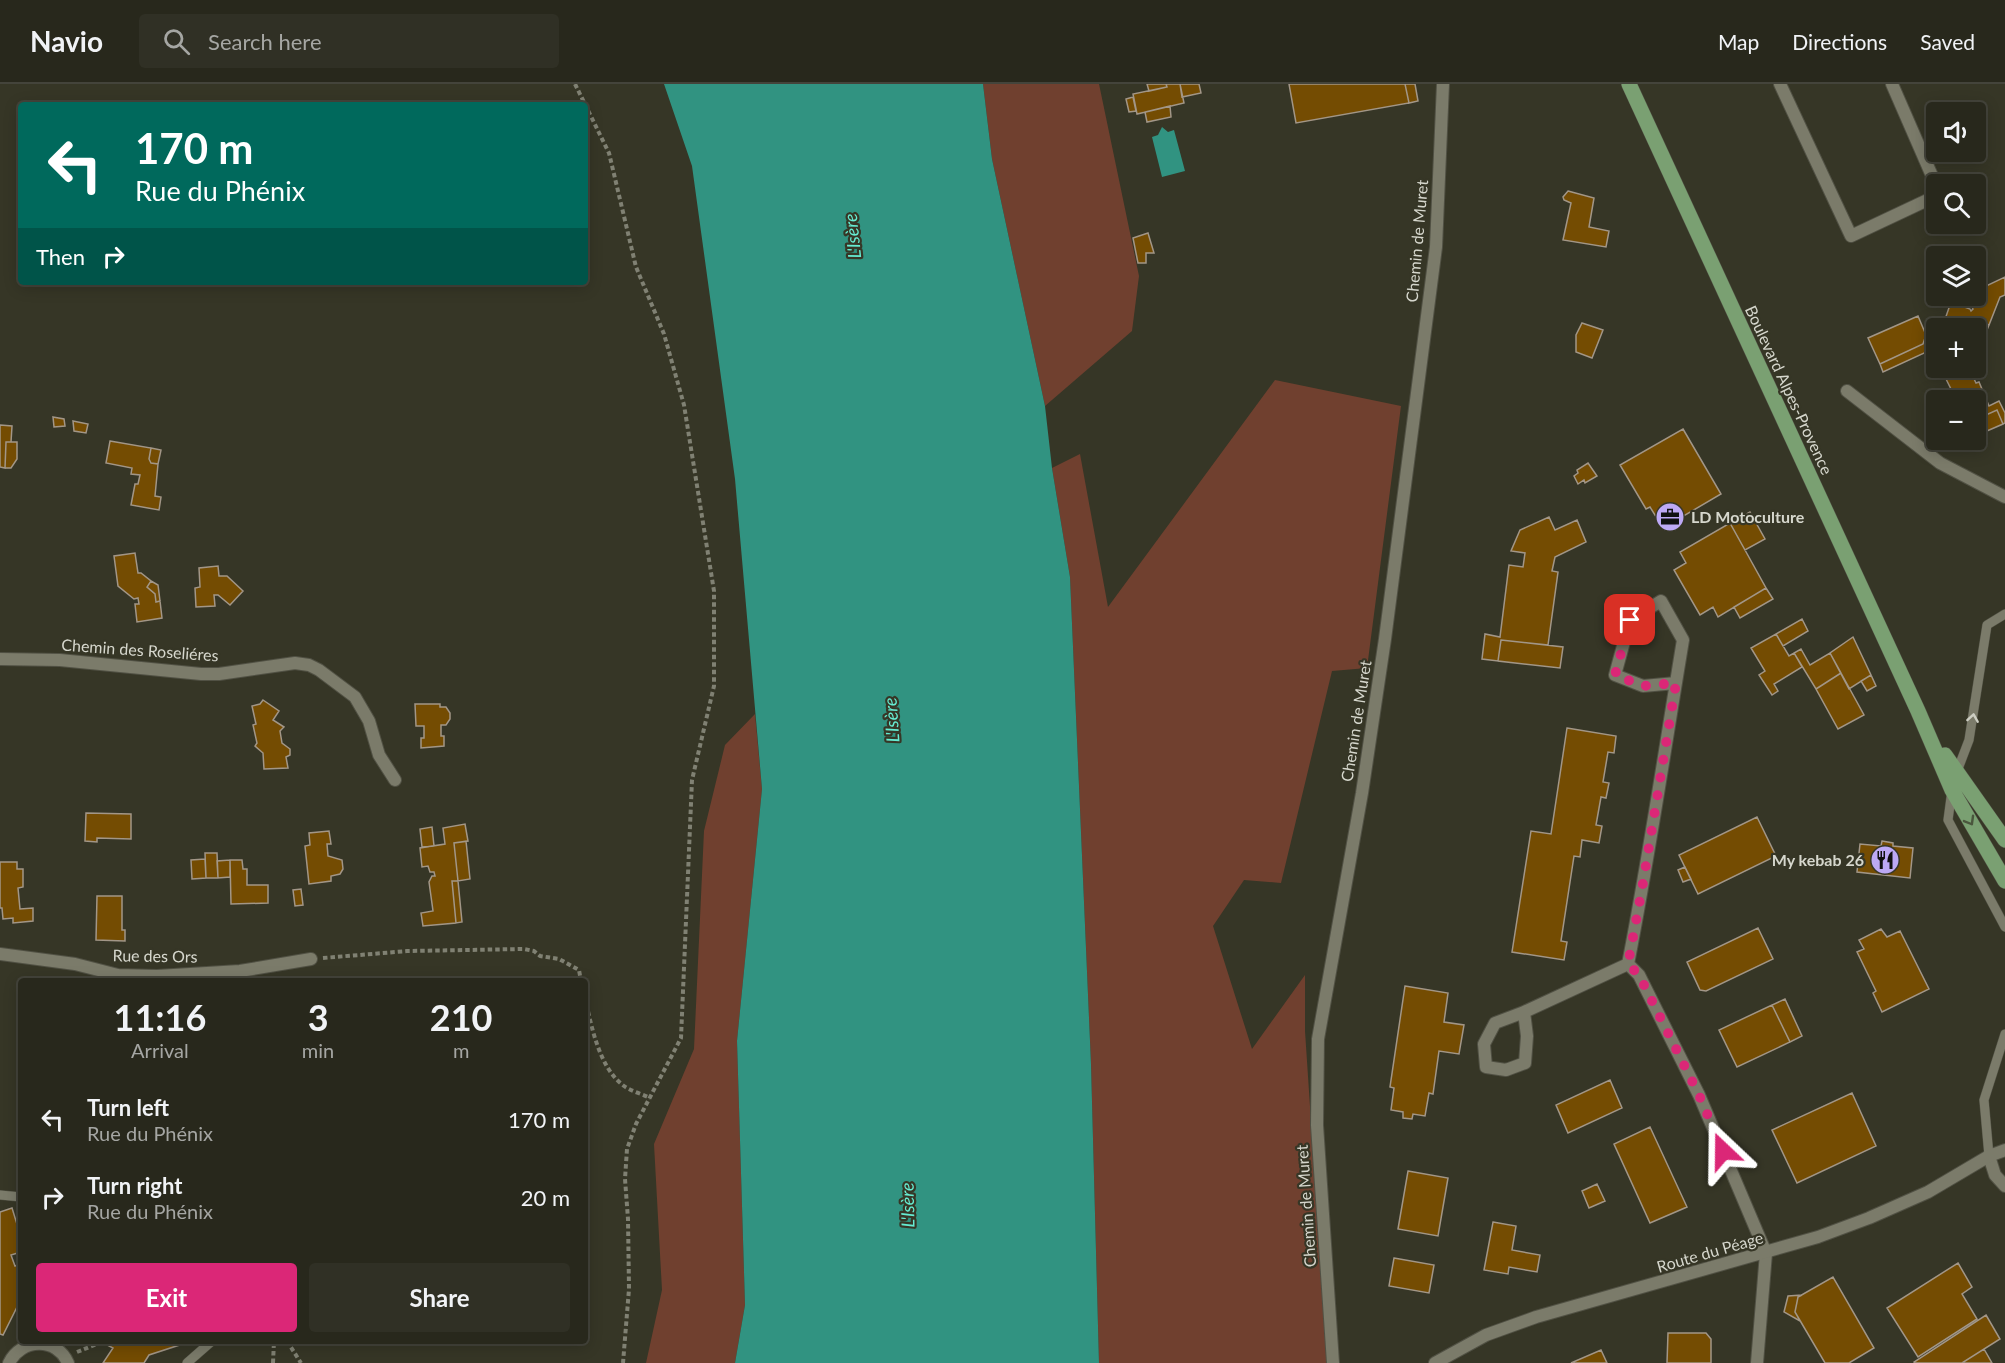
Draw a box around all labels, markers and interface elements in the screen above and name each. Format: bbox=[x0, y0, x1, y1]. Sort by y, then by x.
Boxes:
search box bbox=[139, 14, 559, 68]
text: Navio bbox=[30, 24, 103, 58]
icon: search bbox=[160, 25, 193, 58]
text: Search here bbox=[208, 28, 322, 55]
text: Map bbox=[1718, 29, 1759, 54]
text: Directions bbox=[1792, 29, 1887, 54]
text: Saved bbox=[1920, 29, 1975, 54]
map controls bbox=[1926, 102, 1986, 450]
button: sound bbox=[1926, 102, 1986, 162]
text: 170 m bbox=[135, 123, 253, 173]
icon: left bbox=[36, 126, 114, 204]
text: Rue du Phénix bbox=[135, 174, 305, 207]
button: search bbox=[1926, 174, 1986, 234]
street label: Chemin de Muret bbox=[1402, 179, 1431, 303]
water label: L'Isère bbox=[839, 212, 865, 260]
icon: right bbox=[97, 240, 130, 273]
text: Then bbox=[36, 243, 85, 270]
button: layers bbox=[1926, 246, 1986, 306]
street label: Boulevard Alpes-Provence bbox=[1742, 302, 1837, 477]
button: + bbox=[1926, 318, 1986, 378]
button: − bbox=[1926, 390, 1986, 450]
office icon: LD Motoculture bbox=[1654, 501, 1686, 533]
place label: LD Motoculture bbox=[1691, 507, 1805, 526]
pin bbox=[1604, 594, 1655, 645]
icon: arrive bbox=[1613, 603, 1646, 636]
street label: Chemin des Roseliéres bbox=[61, 635, 219, 664]
street label: Chemin de Muret bbox=[1337, 659, 1375, 783]
water label: L'Isère bbox=[878, 697, 904, 743]
one-way arrow bbox=[1966, 713, 1978, 722]
one-way arrow bbox=[1962, 815, 1974, 825]
restaurant icon: My kebab 26 bbox=[1869, 844, 1901, 876]
place label: My kebab 26 bbox=[1772, 850, 1864, 869]
street label: Rue des Ors bbox=[112, 945, 198, 966]
text: 11:16 bbox=[114, 995, 206, 1039]
text: 3 bbox=[308, 995, 329, 1039]
text: 210 bbox=[430, 995, 492, 1039]
text: Arrival bbox=[131, 1038, 189, 1062]
text: min bbox=[302, 1038, 334, 1062]
text: m bbox=[453, 1038, 469, 1062]
text: Turn left bbox=[87, 1094, 169, 1121]
icon: left bbox=[36, 1103, 69, 1136]
text: 170 m bbox=[508, 1106, 570, 1133]
position arrow bbox=[1691, 1119, 1755, 1183]
text: Rue du Phénix bbox=[87, 1121, 213, 1145]
street label: Chemin de Muret bbox=[1292, 1144, 1319, 1268]
text: Turn right bbox=[87, 1172, 182, 1199]
icon: right bbox=[36, 1181, 69, 1214]
water label: L'Isère bbox=[896, 1182, 918, 1228]
text: 20 m bbox=[521, 1184, 570, 1211]
text: Rue du Phénix bbox=[87, 1199, 213, 1223]
street label: Route du Péage bbox=[1654, 1227, 1765, 1276]
button: Exit bbox=[36, 1263, 297, 1332]
button: Share bbox=[309, 1263, 570, 1332]

